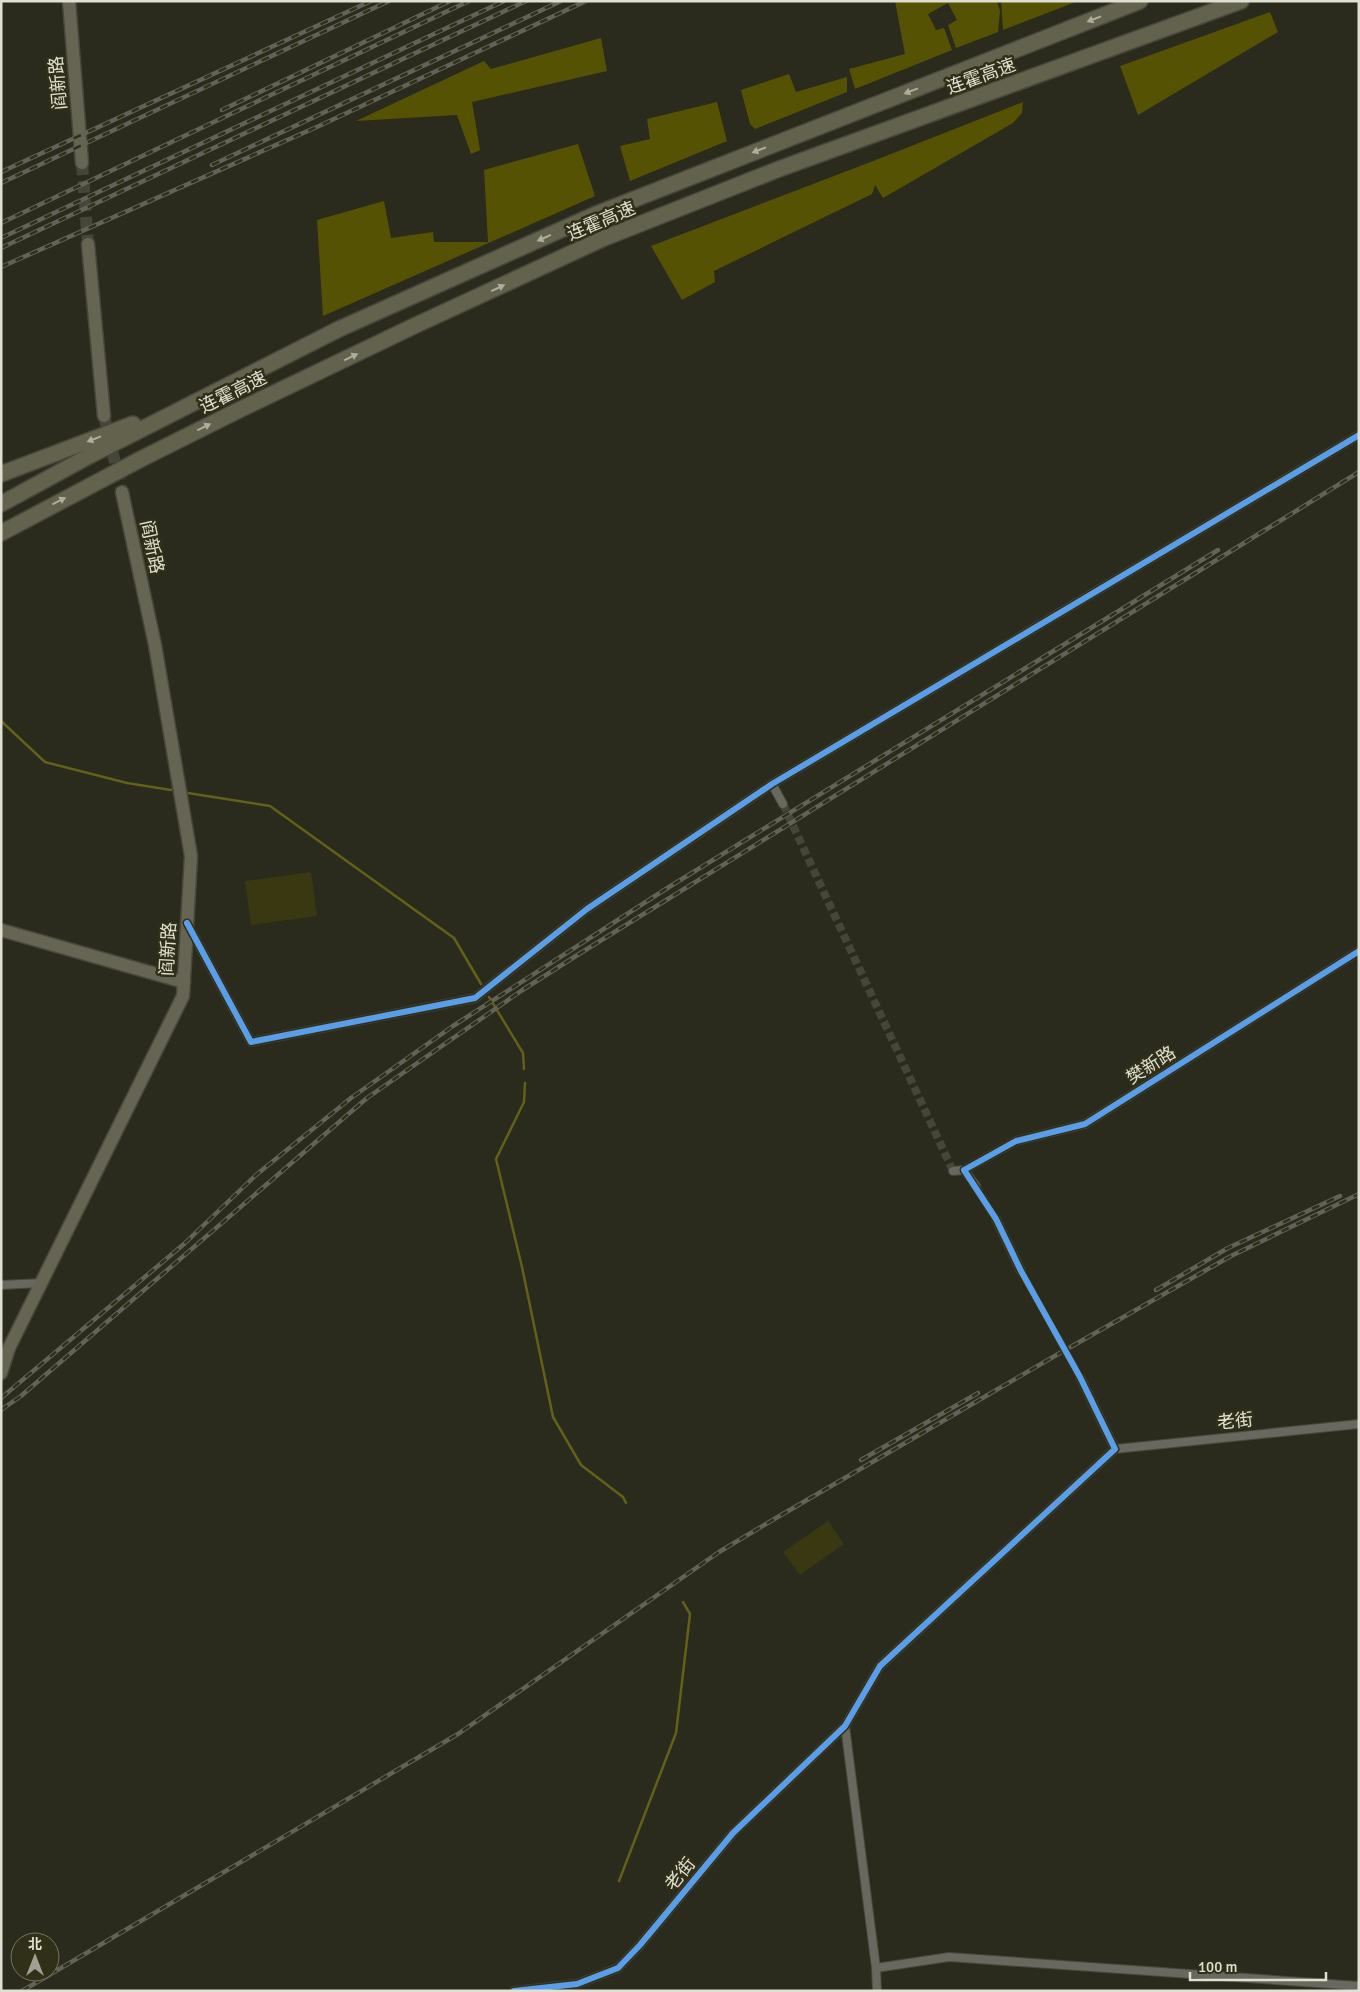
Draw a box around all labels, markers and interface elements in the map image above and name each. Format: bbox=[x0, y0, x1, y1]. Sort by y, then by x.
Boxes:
one-way arrow bbox=[1087, 16, 1102, 23]
street label: 连霍高速 bbox=[943, 53, 1019, 99]
street label: 阎新路 bbox=[45, 55, 71, 111]
one-way arrow bbox=[903, 88, 918, 95]
one-way arrow bbox=[752, 147, 766, 155]
street label: 连霍高速 bbox=[564, 197, 638, 245]
one-way arrow bbox=[537, 234, 551, 242]
one-way arrow bbox=[491, 283, 505, 291]
one-way arrow bbox=[343, 352, 358, 361]
street label: 连霍高速 bbox=[196, 366, 270, 418]
one-way arrow bbox=[197, 423, 211, 431]
one-way arrow bbox=[86, 436, 101, 443]
one-way arrow bbox=[52, 497, 67, 505]
street label: 阎新路 bbox=[136, 518, 168, 576]
street label: 阎新路 bbox=[156, 921, 180, 977]
street label: 樊新路 bbox=[1122, 1041, 1180, 1089]
street label: 老街 bbox=[1216, 1408, 1254, 1434]
street label: 老街 bbox=[660, 1853, 700, 1895]
north arrow bbox=[10, 1932, 60, 1982]
text: 北 bbox=[28, 1936, 42, 1953]
scale bar bbox=[1190, 1950, 1326, 1982]
text: 100 m bbox=[1198, 1958, 1238, 1976]

